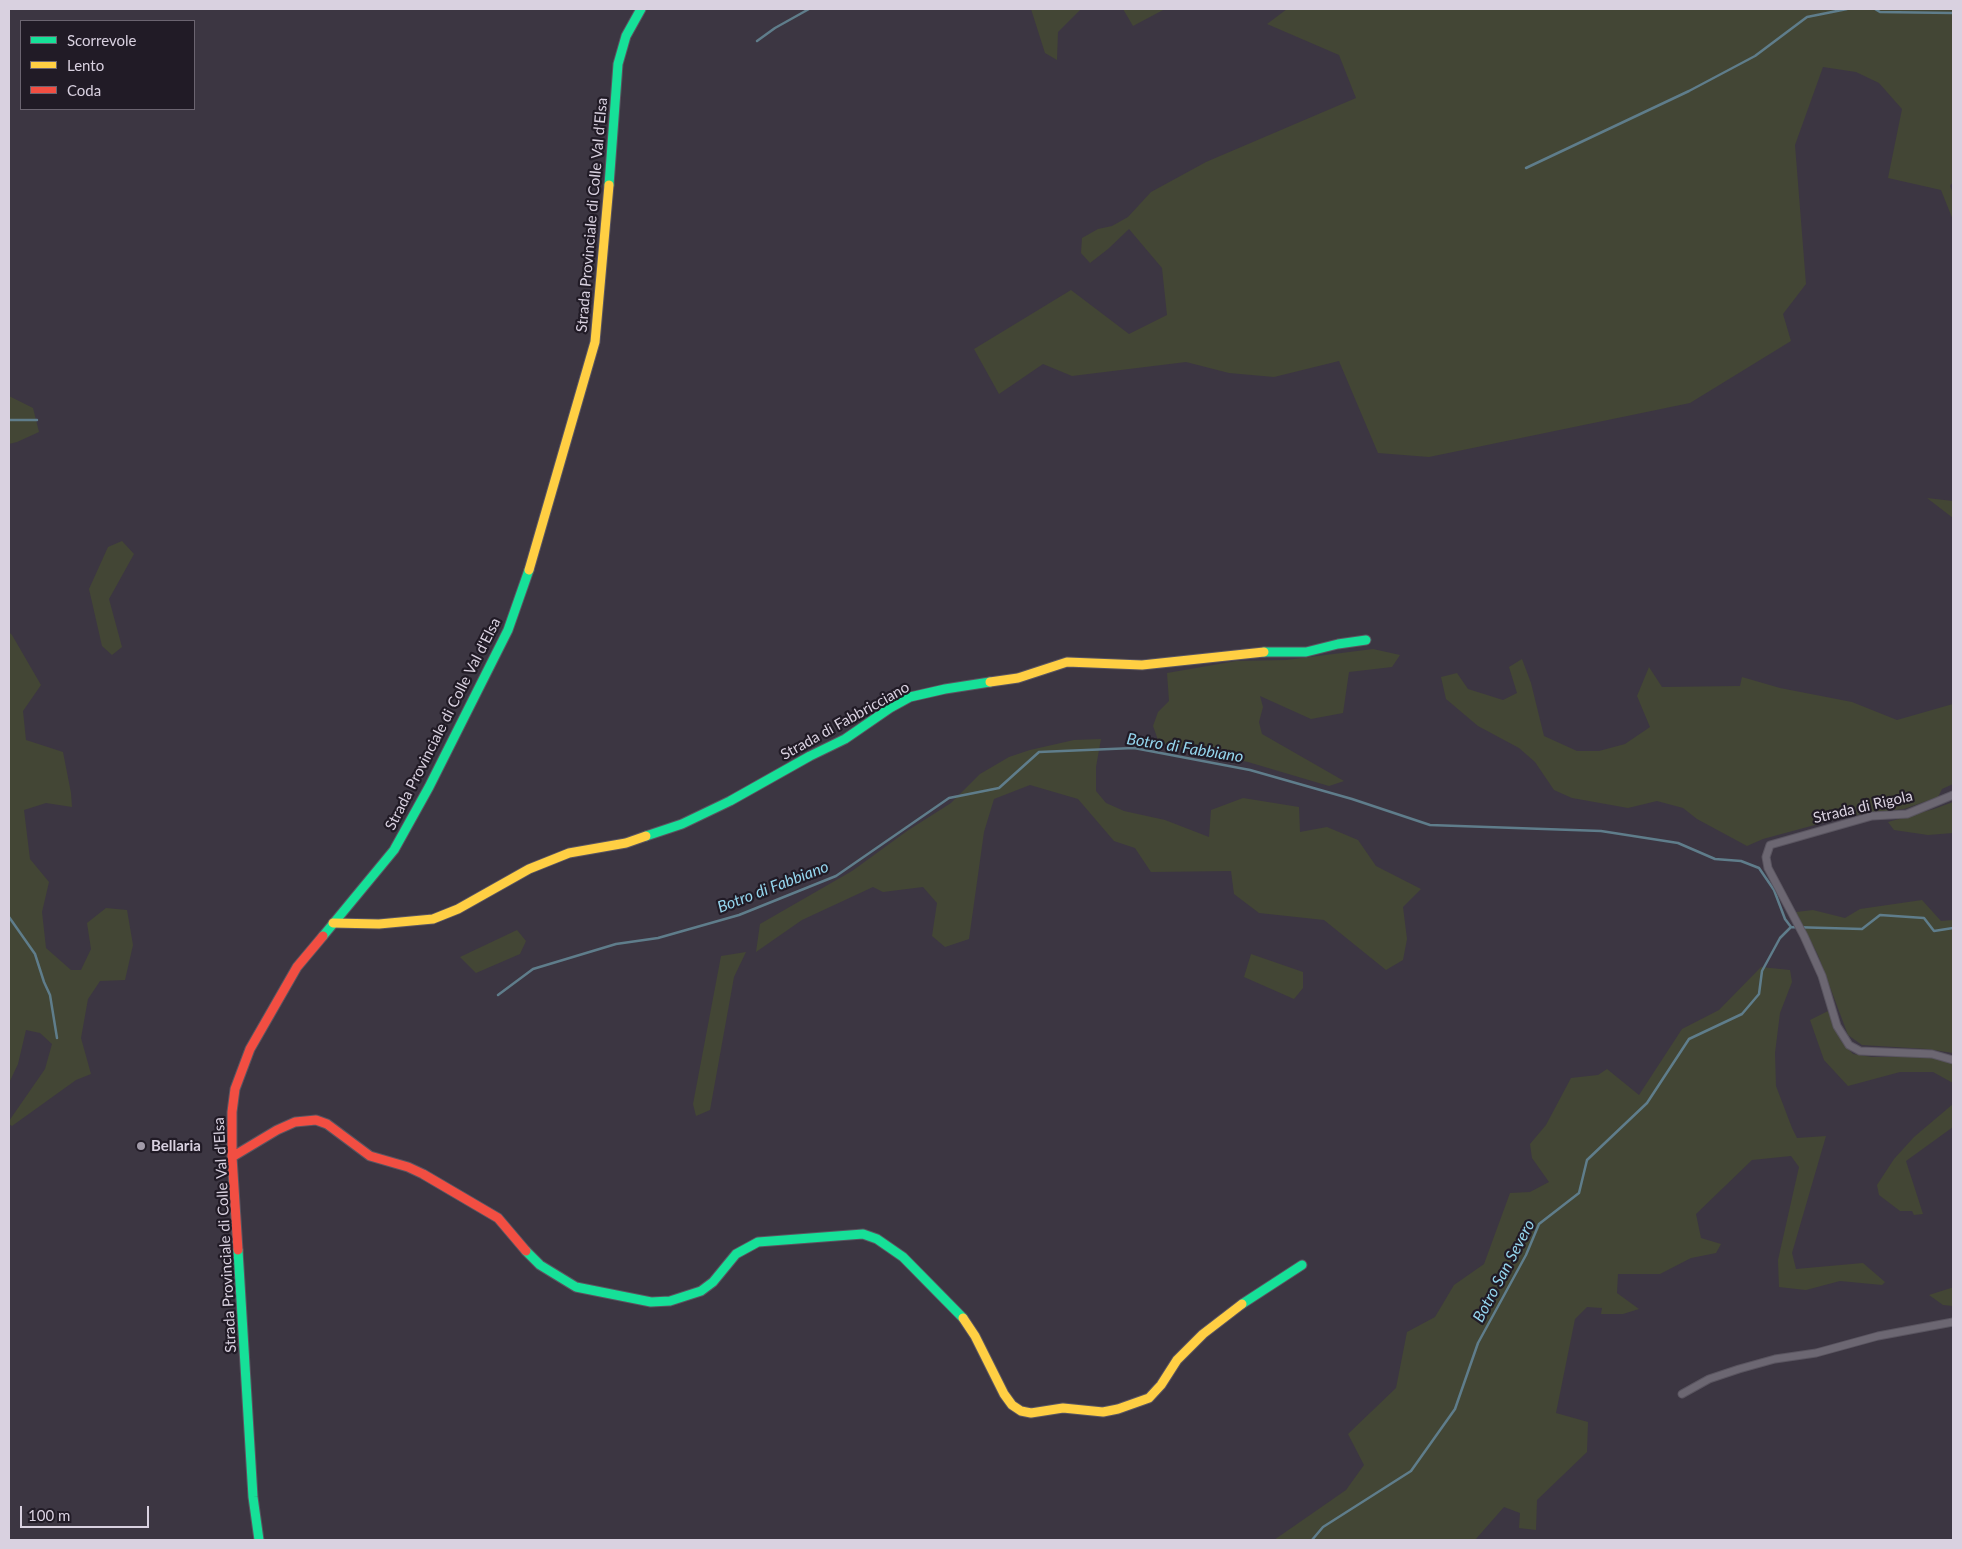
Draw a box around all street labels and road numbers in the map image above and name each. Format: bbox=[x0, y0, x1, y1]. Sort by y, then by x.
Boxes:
street label: Strada Provinciale di Colle Val d'Elsa bbox=[573, 97, 611, 333]
street label: Strada Provinciale di Colle Val d'Elsa bbox=[381, 615, 505, 833]
street label: Strada di Fabbricciano bbox=[778, 678, 912, 764]
street label: Strada di Rigola bbox=[1811, 787, 1915, 827]
street label: Strada Provinciale di Colle Val d'Elsa bbox=[210, 1117, 240, 1353]

